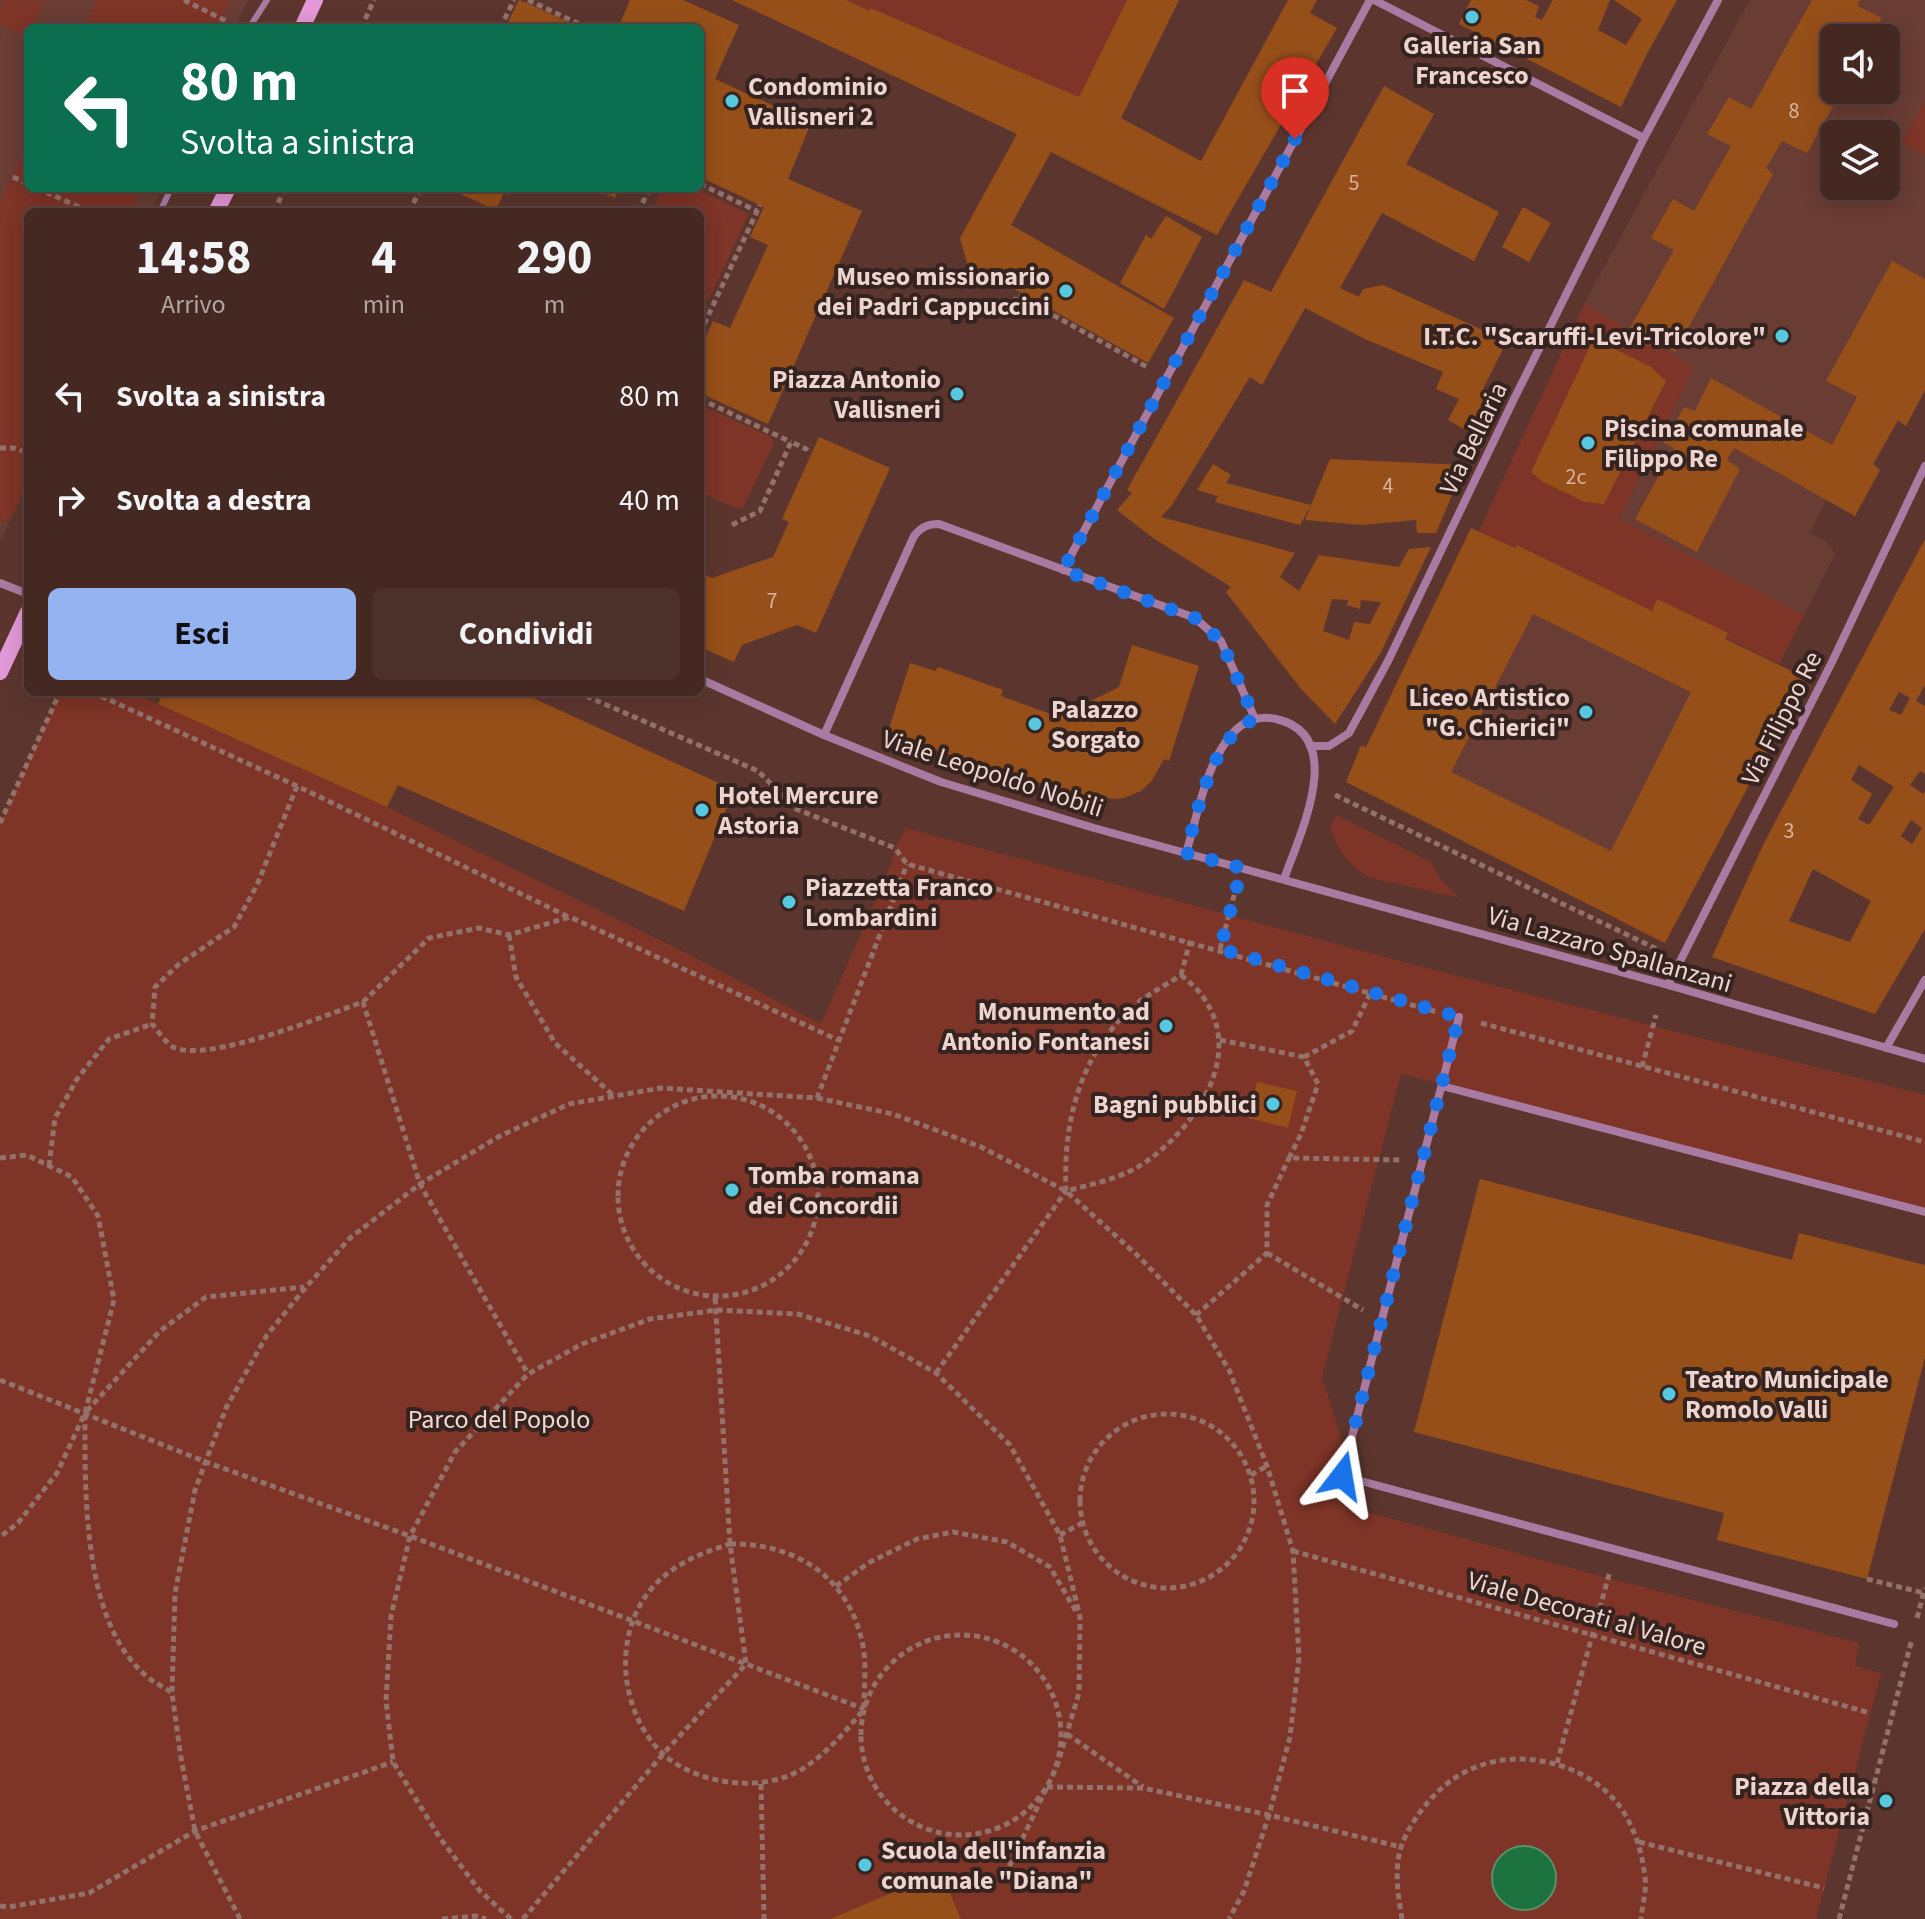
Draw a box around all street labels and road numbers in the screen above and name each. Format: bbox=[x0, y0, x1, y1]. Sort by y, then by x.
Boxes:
street label: Via Bellaria bbox=[1430, 376, 1517, 501]
street label: Via Filippo Re bbox=[1732, 645, 1831, 792]
street label: Viale Leopoldo Nobili bbox=[878, 720, 1108, 827]
street label: Via Lazzaro Spallanzani bbox=[1483, 897, 1736, 1002]
street label: Viale Decorati al Valore bbox=[1463, 1562, 1711, 1665]

